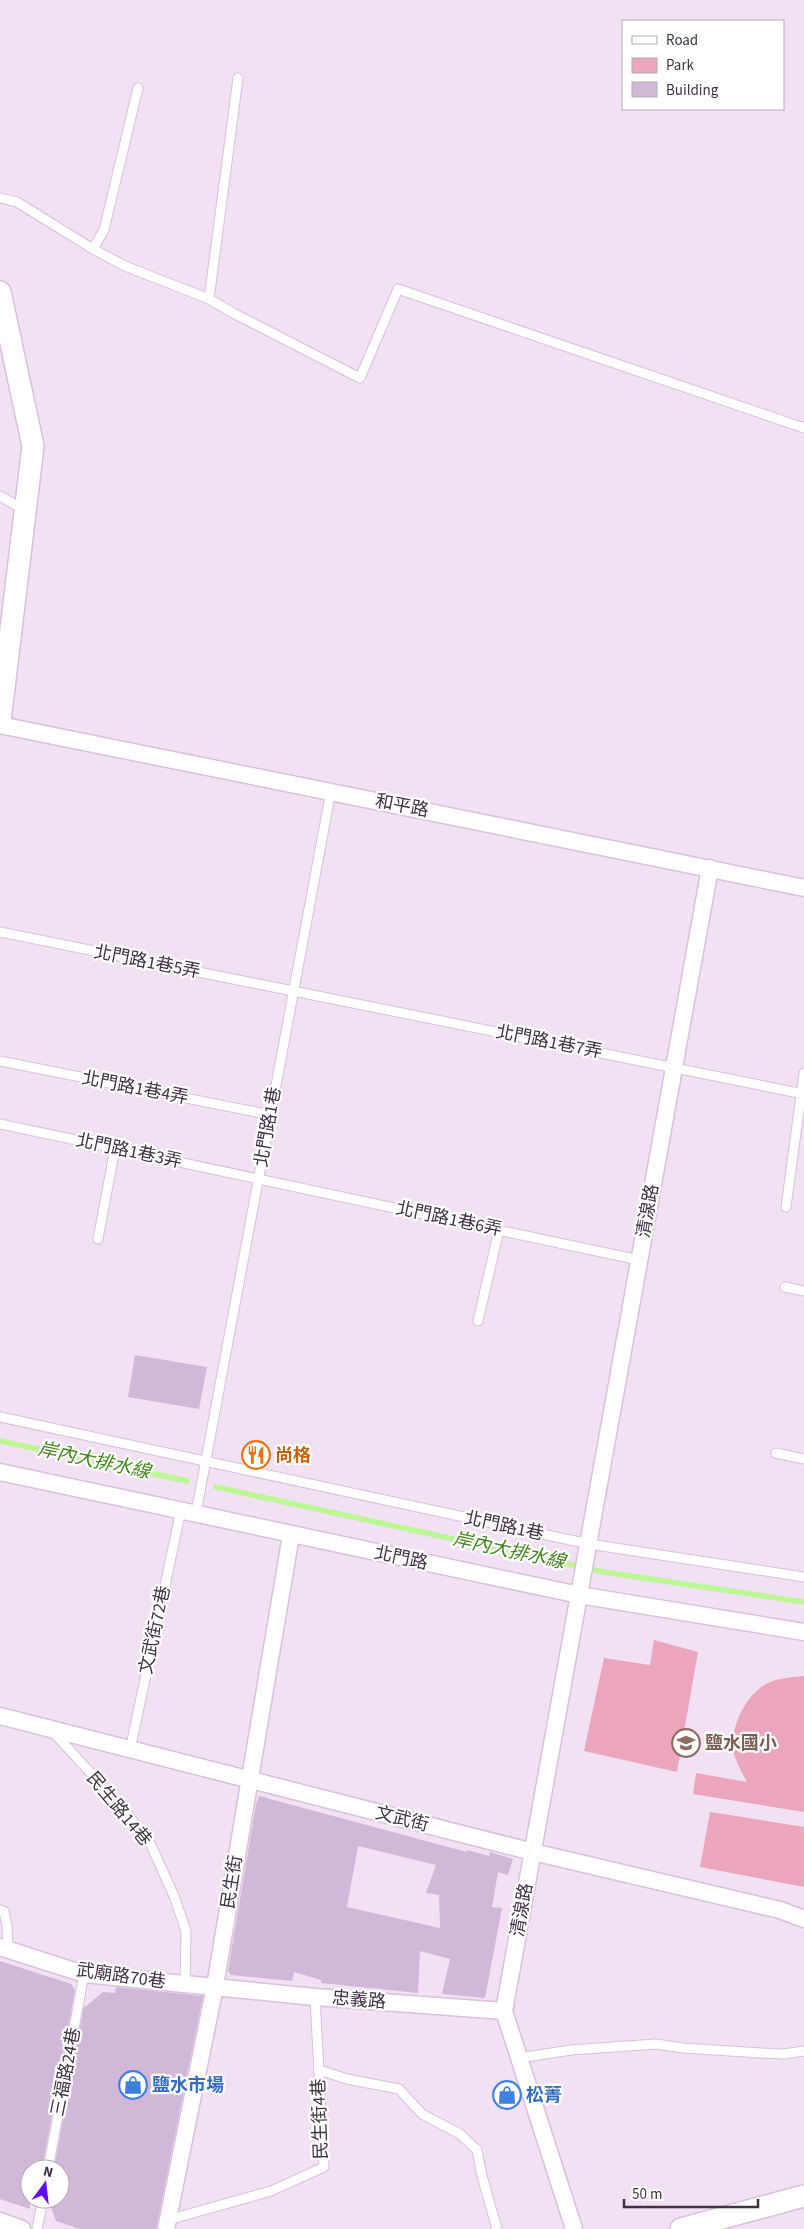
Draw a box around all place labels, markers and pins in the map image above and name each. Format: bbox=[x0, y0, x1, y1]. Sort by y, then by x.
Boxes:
restaurant icon: 尚格 bbox=[241, 1440, 271, 1470]
place label: 尚格 bbox=[275, 1443, 311, 1468]
school or university icon: 鹽水國小 bbox=[671, 1728, 701, 1758]
place label: 鹽水國小 bbox=[705, 1731, 777, 1756]
shop icon: 鹽水市場 bbox=[118, 2070, 148, 2100]
place label: 鹽水市場 bbox=[152, 2073, 224, 2098]
shop icon: 松菁 bbox=[492, 2080, 522, 2110]
place label: 松菁 bbox=[526, 2083, 562, 2108]

